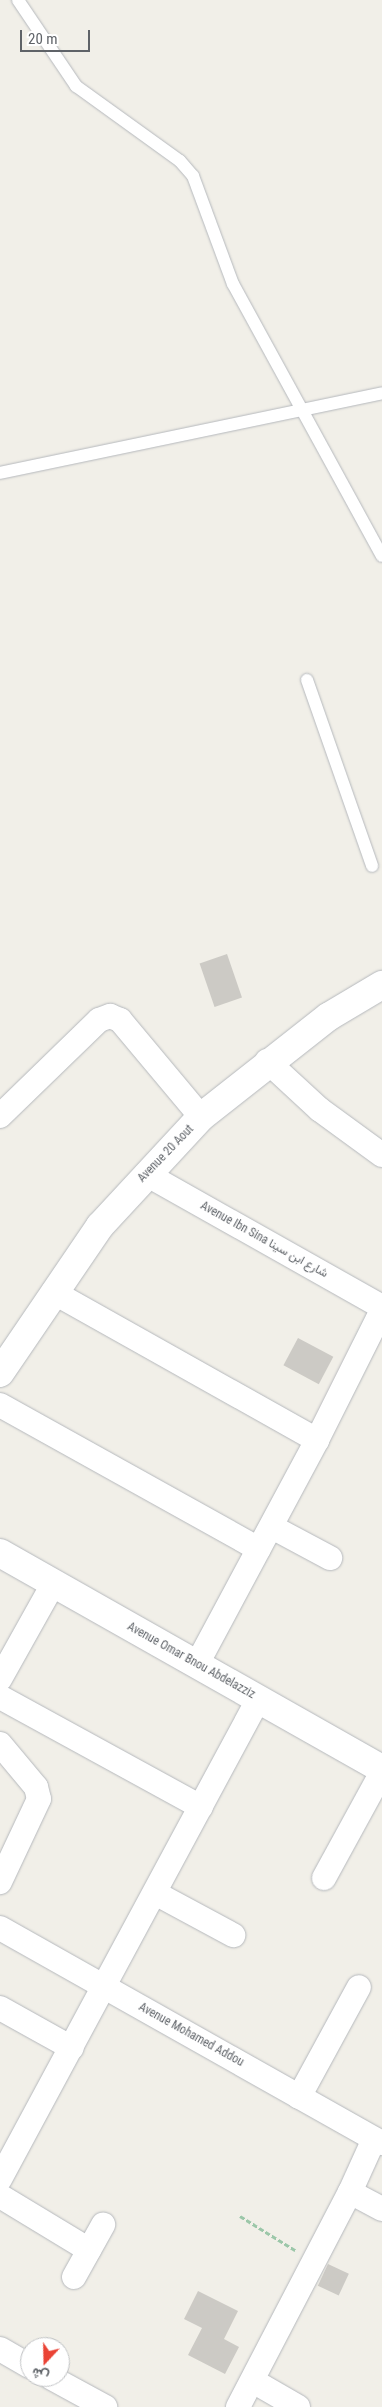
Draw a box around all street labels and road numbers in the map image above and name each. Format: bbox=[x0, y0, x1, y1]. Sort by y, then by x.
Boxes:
street label: Avenue 20 Aout bbox=[135, 1122, 197, 1186]
street label: Avenue Ibn Sina شارع ابن سينا bbox=[198, 1199, 330, 1281]
street label: Avenue Omar Bnou Abdelazziz bbox=[124, 1620, 258, 1702]
street label: Avenue Mohamed Addou bbox=[136, 2000, 246, 2070]

